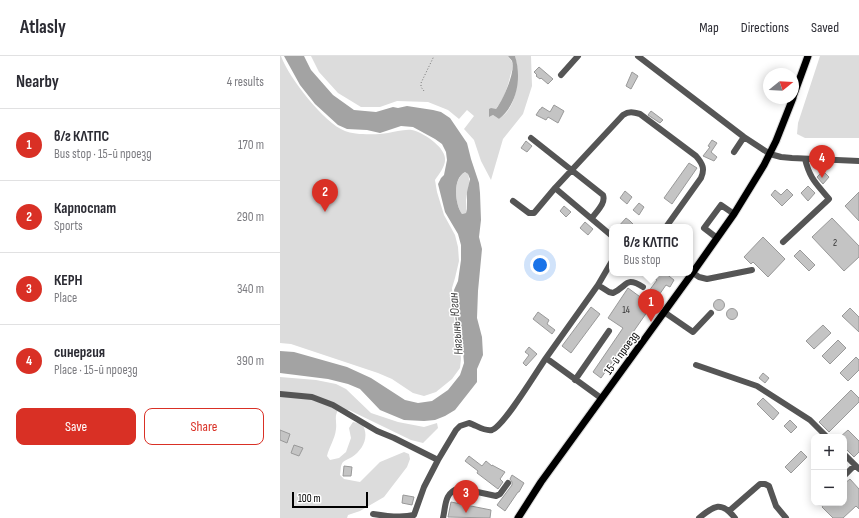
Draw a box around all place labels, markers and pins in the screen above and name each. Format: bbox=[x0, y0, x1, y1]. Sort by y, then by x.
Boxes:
pin: 4 bbox=[809, 145, 835, 178]
pin: 2 bbox=[312, 179, 338, 212]
pin: 1 bbox=[638, 289, 664, 322]
pin: 3 bbox=[453, 480, 479, 513]

